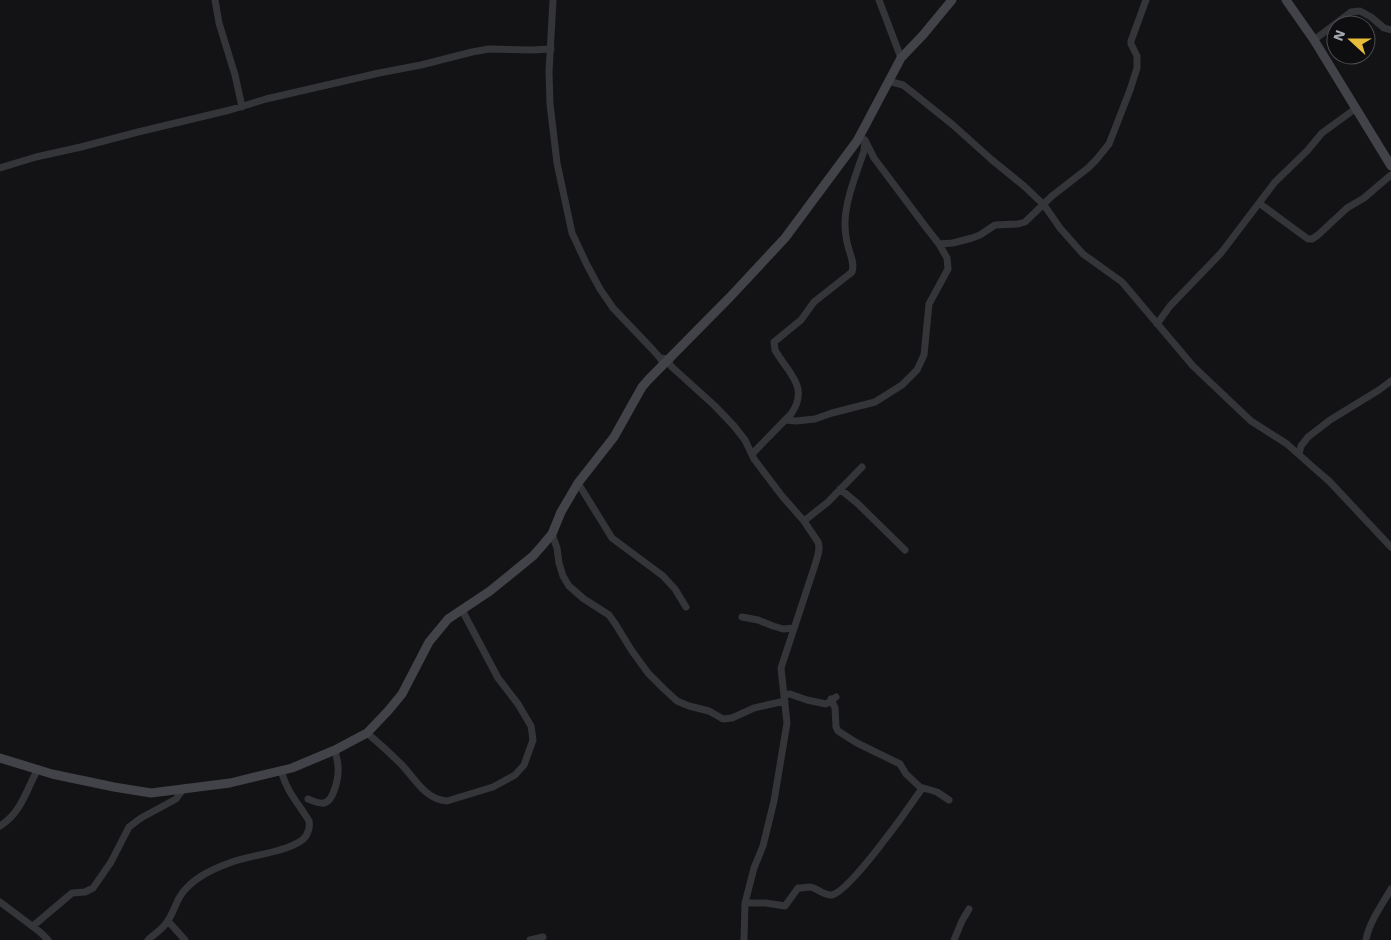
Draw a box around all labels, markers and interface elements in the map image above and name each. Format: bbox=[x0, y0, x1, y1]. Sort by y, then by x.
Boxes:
north arrow bbox=[1326, 15, 1376, 65]
text: N bbox=[1330, 28, 1348, 43]

